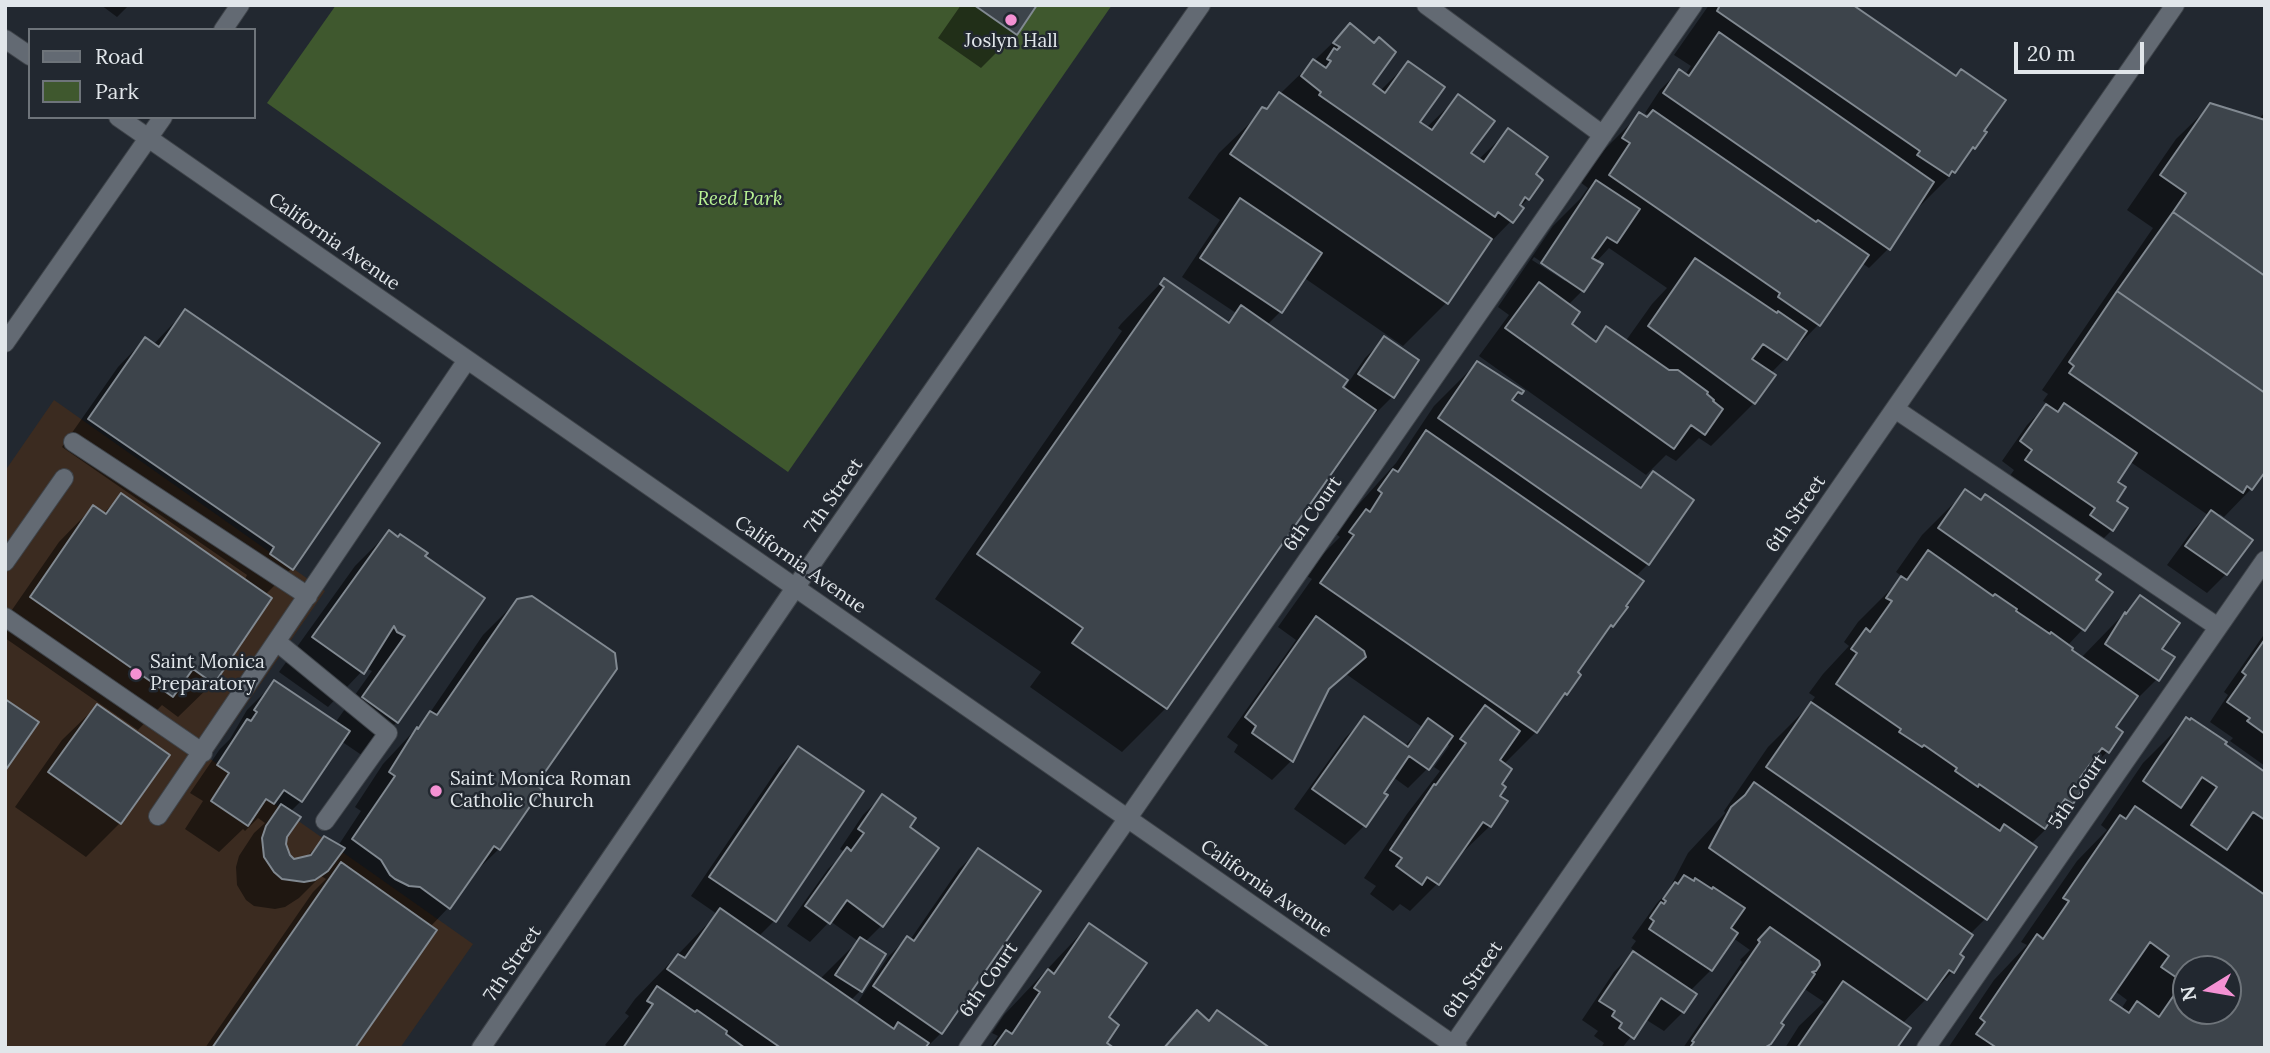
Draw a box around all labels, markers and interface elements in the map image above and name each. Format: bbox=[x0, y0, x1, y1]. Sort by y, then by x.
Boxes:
marker: Joslyn Hall bbox=[1003, 12, 1019, 28]
legend bbox=[28, 28, 256, 119]
scale bar bbox=[2018, 28, 2148, 72]
place label: Joslyn Hall bbox=[964, 31, 1058, 53]
text: 20 m bbox=[2027, 40, 2076, 67]
text: Road bbox=[95, 43, 144, 70]
text: Park bbox=[95, 78, 139, 105]
street label: California Avenue bbox=[264, 188, 404, 296]
park label: Reed Park bbox=[697, 189, 783, 211]
street label: 7th Street bbox=[800, 454, 868, 538]
street label: 6th Street bbox=[1761, 471, 1831, 557]
street label: 6th Court bbox=[1279, 472, 1347, 556]
street label: California Avenue bbox=[730, 511, 870, 619]
place label: Saint Monica Preparatory bbox=[150, 652, 265, 696]
marker: Saint Monica Preparatory bbox=[128, 666, 144, 682]
street label: 5th Court bbox=[2044, 750, 2112, 834]
place label: Saint Monica Roman Catholic Church bbox=[450, 769, 631, 813]
marker: Saint Monica Roman Catholic Church bbox=[428, 783, 444, 799]
street label: California Avenue bbox=[1196, 835, 1336, 943]
street label: 7th Street bbox=[479, 922, 547, 1006]
street label: 6th Street bbox=[1438, 937, 1508, 1023]
street label: 6th Court bbox=[955, 938, 1023, 1022]
north arrow bbox=[2172, 955, 2242, 1025]
text: N bbox=[2175, 984, 2202, 1003]

